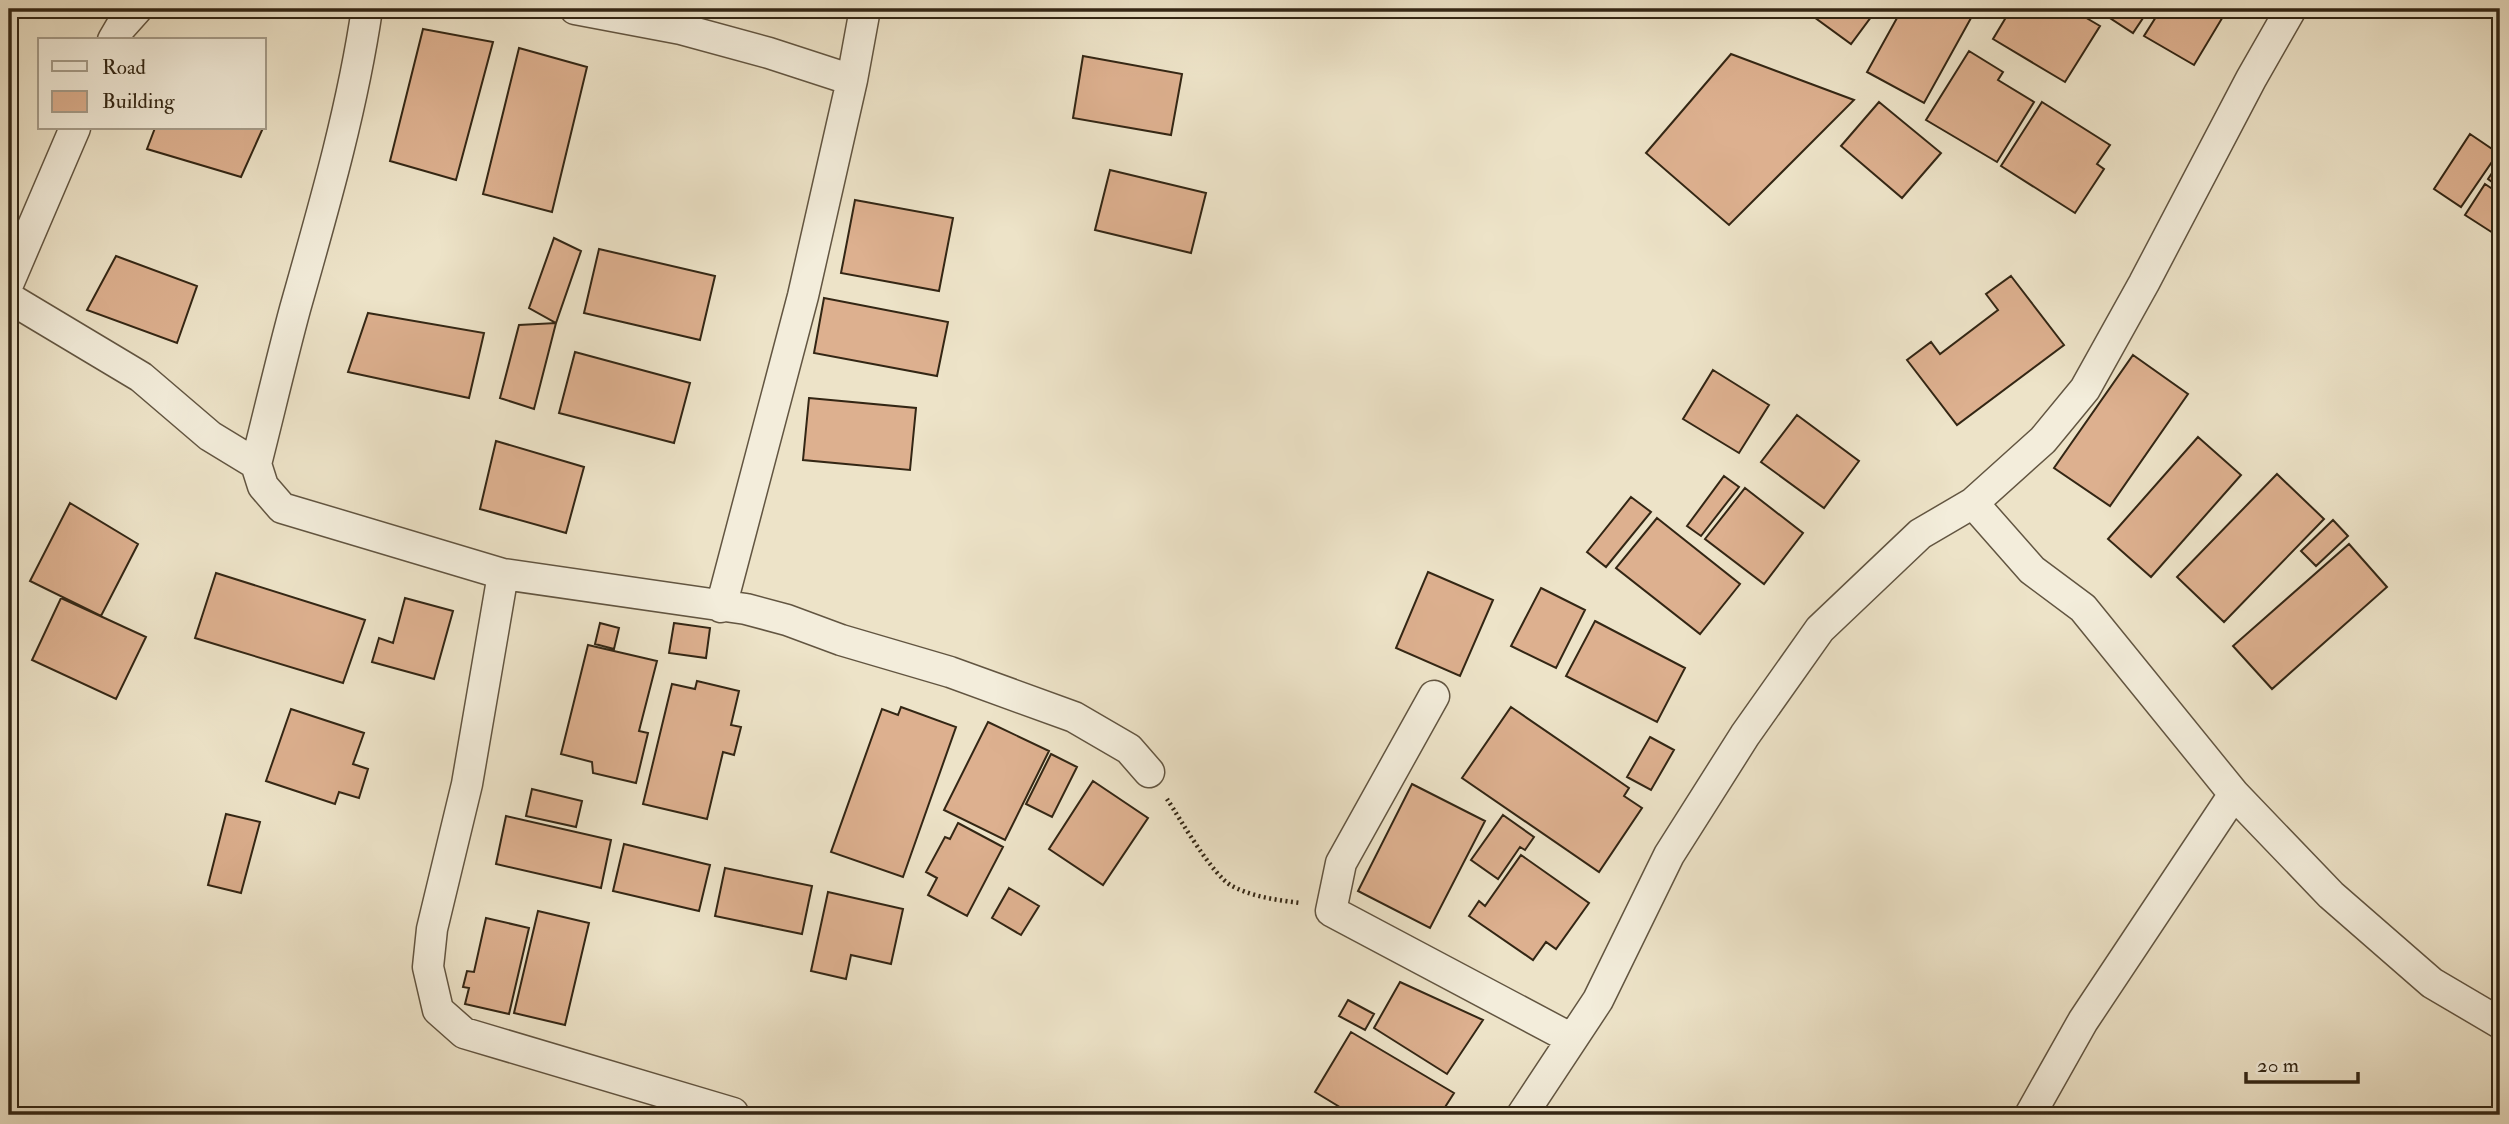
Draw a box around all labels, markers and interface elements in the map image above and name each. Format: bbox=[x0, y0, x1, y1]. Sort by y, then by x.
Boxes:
legend bbox=[38, 38, 266, 130]
text: Road bbox=[102, 54, 147, 81]
text: Building bbox=[102, 88, 175, 115]
scale bar bbox=[2246, 1040, 2358, 1084]
text: 20 m bbox=[2257, 1052, 2299, 1079]

